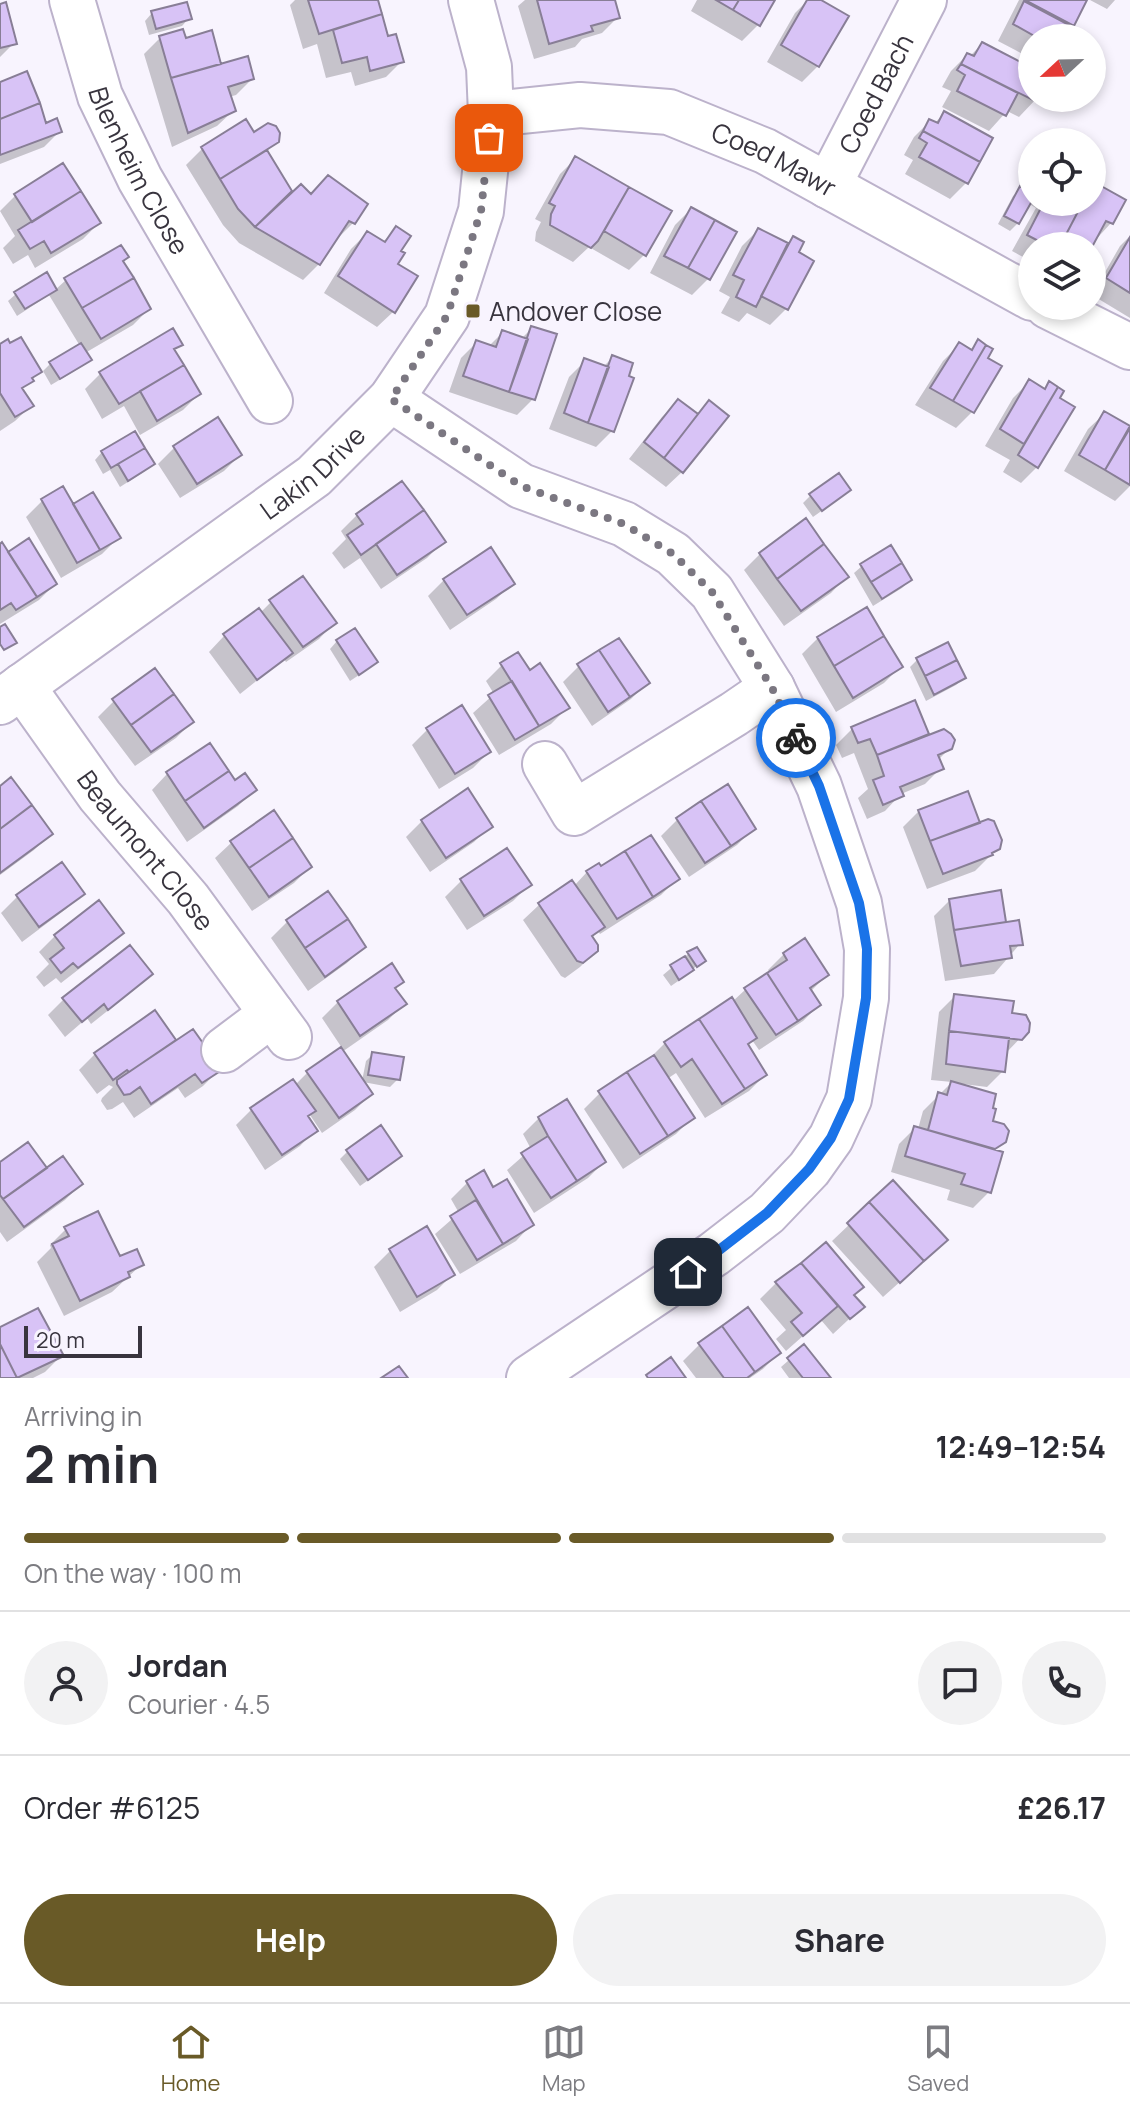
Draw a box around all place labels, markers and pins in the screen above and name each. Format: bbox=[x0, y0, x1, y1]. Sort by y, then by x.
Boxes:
pin bbox=[455, 104, 523, 172]
place label: Andover Close bbox=[489, 293, 662, 329]
marker: Andover Close bbox=[464, 302, 482, 320]
pin bbox=[654, 1238, 722, 1306]

